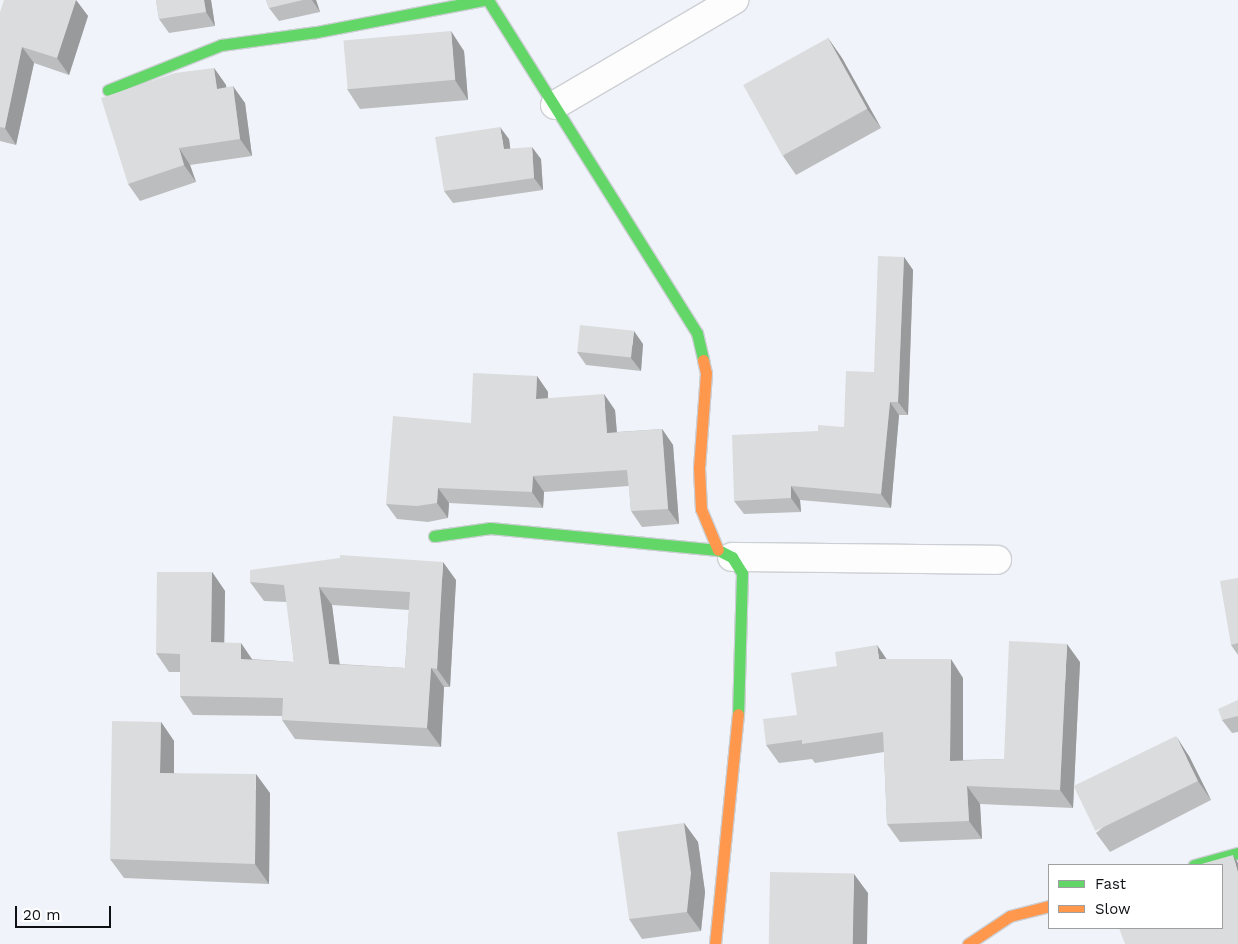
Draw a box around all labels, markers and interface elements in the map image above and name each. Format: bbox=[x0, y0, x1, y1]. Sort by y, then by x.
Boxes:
legend bbox=[1048, 864, 1223, 929]
text: Fast bbox=[1095, 875, 1126, 893]
scale bar bbox=[18, 896, 114, 928]
text: Slow bbox=[1095, 900, 1131, 918]
text: 20 m bbox=[23, 906, 61, 924]

